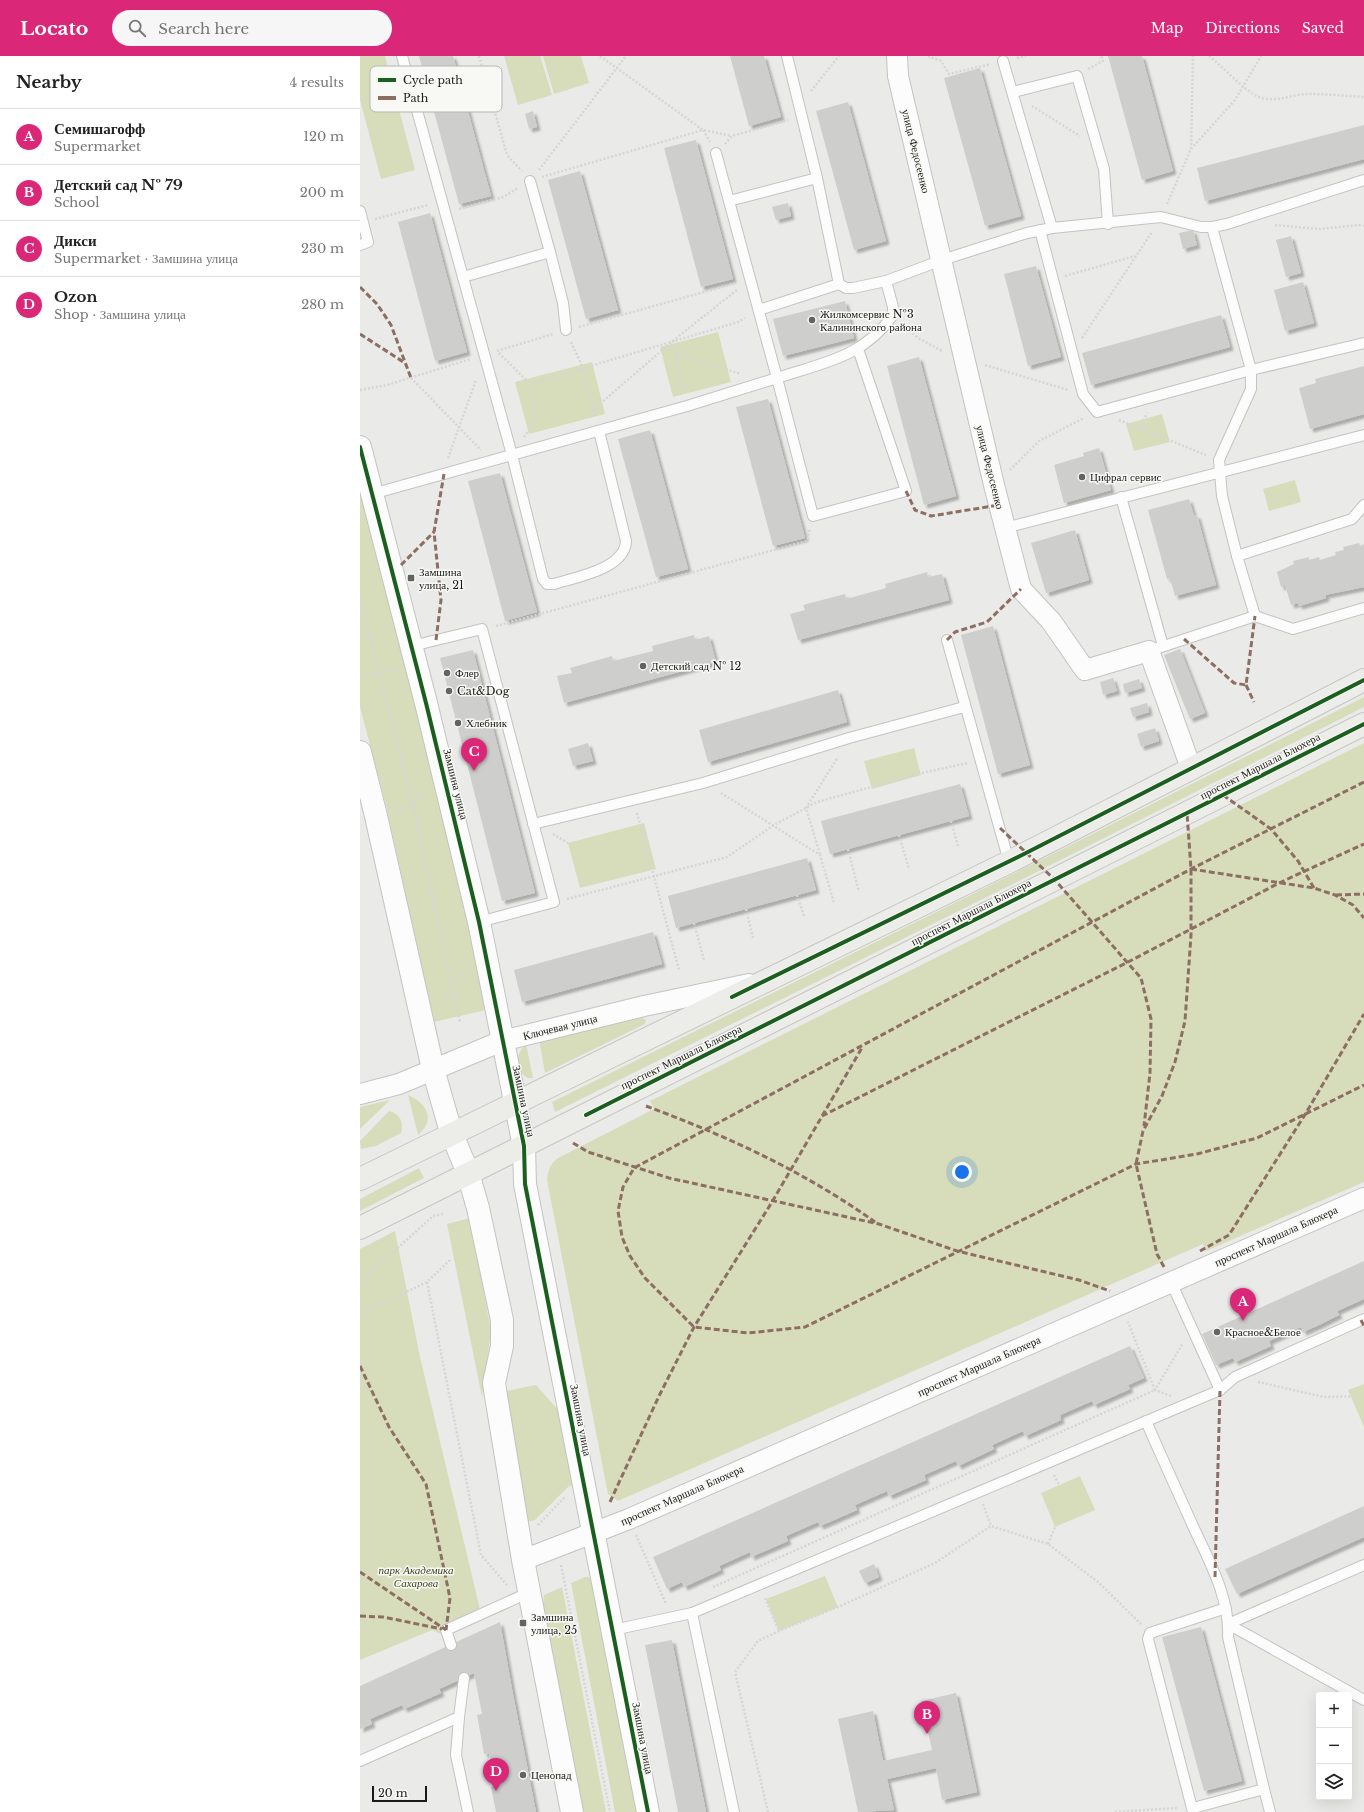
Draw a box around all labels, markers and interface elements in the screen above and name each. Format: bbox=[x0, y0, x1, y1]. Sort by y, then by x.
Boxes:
search box bbox=[112, 10, 392, 46]
text: Locato bbox=[20, 17, 88, 40]
icon: search bbox=[126, 17, 148, 39]
text: Search here bbox=[158, 19, 249, 38]
text: Map bbox=[1151, 19, 1183, 37]
text: Directions bbox=[1205, 19, 1280, 37]
text: Saved bbox=[1302, 19, 1344, 37]
legend bbox=[370, 66, 502, 112]
text: Nearby bbox=[16, 72, 82, 93]
text: Cycle path bbox=[403, 73, 463, 87]
text: 4 results bbox=[290, 74, 344, 91]
text: Path bbox=[403, 91, 429, 105]
street label: улица Федосеенко bbox=[899, 108, 933, 195]
text: Семишагофф bbox=[54, 119, 145, 138]
text: A bbox=[24, 128, 34, 145]
text: 120 m bbox=[303, 128, 344, 145]
text: Supermarket bbox=[54, 138, 141, 155]
text: Детский сад № 79 bbox=[54, 175, 183, 194]
text: B bbox=[24, 184, 34, 201]
text: 200 m bbox=[300, 184, 344, 201]
text: School bbox=[54, 194, 100, 211]
text: Дикси bbox=[54, 231, 97, 250]
text: C bbox=[24, 240, 34, 257]
text: 230 m bbox=[301, 240, 344, 257]
text: Supermarket · Замшина улица bbox=[54, 250, 238, 267]
text: Ozon bbox=[54, 287, 97, 306]
text: D bbox=[23, 296, 35, 313]
text: 280 m bbox=[301, 296, 344, 313]
text: Shop · Замшина улица bbox=[54, 306, 186, 323]
place label: Жилкомсервис №3 Калининского района bbox=[820, 307, 922, 334]
marker: Жилкомсервис №3 Калининского района bbox=[807, 315, 817, 325]
street label: улица Федосеенко bbox=[973, 424, 1007, 511]
place label: Цифрал сервис bbox=[1090, 470, 1162, 484]
marker: Цифрал сервис bbox=[1077, 472, 1087, 482]
place label: Замшина улица, 21 bbox=[419, 565, 464, 592]
marker: Замшина улица, 21 bbox=[406, 573, 416, 583]
place label: Детский сад № 12 bbox=[651, 659, 741, 673]
marker: Детский сад № 12 bbox=[638, 661, 648, 671]
place label: Флер bbox=[455, 666, 480, 680]
marker: Флер bbox=[442, 668, 452, 678]
place label: Cat&Dog bbox=[457, 684, 510, 698]
marker: Cat&Dog bbox=[444, 686, 454, 696]
place label: Хлебник bbox=[466, 716, 508, 730]
marker: Хлебник bbox=[453, 718, 463, 728]
street label: проспект Маршала Блюхера bbox=[1198, 730, 1323, 802]
pin: C bbox=[461, 738, 487, 771]
street label: Замшина улица bbox=[440, 747, 472, 821]
street label: проспект Маршала Блюхера bbox=[909, 876, 1034, 948]
street label: Ключевая улица bbox=[521, 1011, 599, 1043]
street label: проспект Маршала Блюхера bbox=[618, 1021, 744, 1092]
street label: Замшина улица bbox=[510, 1064, 538, 1138]
your location bbox=[952, 1162, 972, 1182]
street label: проспект Маршала Блюхера bbox=[1212, 1202, 1340, 1269]
pin: A bbox=[1230, 1288, 1256, 1321]
place label: Красное&Белое bbox=[1225, 1325, 1301, 1339]
marker: Красное&Белое bbox=[1212, 1327, 1222, 1337]
street label: проспект Маршала Блюхера bbox=[915, 1332, 1043, 1399]
street label: Замшина улица bbox=[567, 1383, 595, 1457]
street label: проспект Маршала Блюхера bbox=[618, 1461, 746, 1528]
park label: парк Академика Сахарова bbox=[379, 1563, 454, 1590]
place label: Замшина улица, 25 bbox=[531, 1610, 577, 1637]
marker: Замшина улица, 25 bbox=[518, 1618, 528, 1628]
map controls bbox=[1316, 1692, 1352, 1800]
button: + bbox=[1316, 1692, 1352, 1728]
street label: Замшина улица bbox=[629, 1701, 657, 1775]
pin: B bbox=[914, 1701, 940, 1734]
button: − bbox=[1316, 1728, 1352, 1764]
pin: D bbox=[483, 1758, 509, 1791]
button: layers bbox=[1316, 1764, 1352, 1800]
place label: Ценопад bbox=[531, 1768, 572, 1782]
marker: Ценопад bbox=[518, 1770, 528, 1780]
scale bar bbox=[372, 1784, 427, 1803]
text: 20 m bbox=[378, 1786, 408, 1800]

